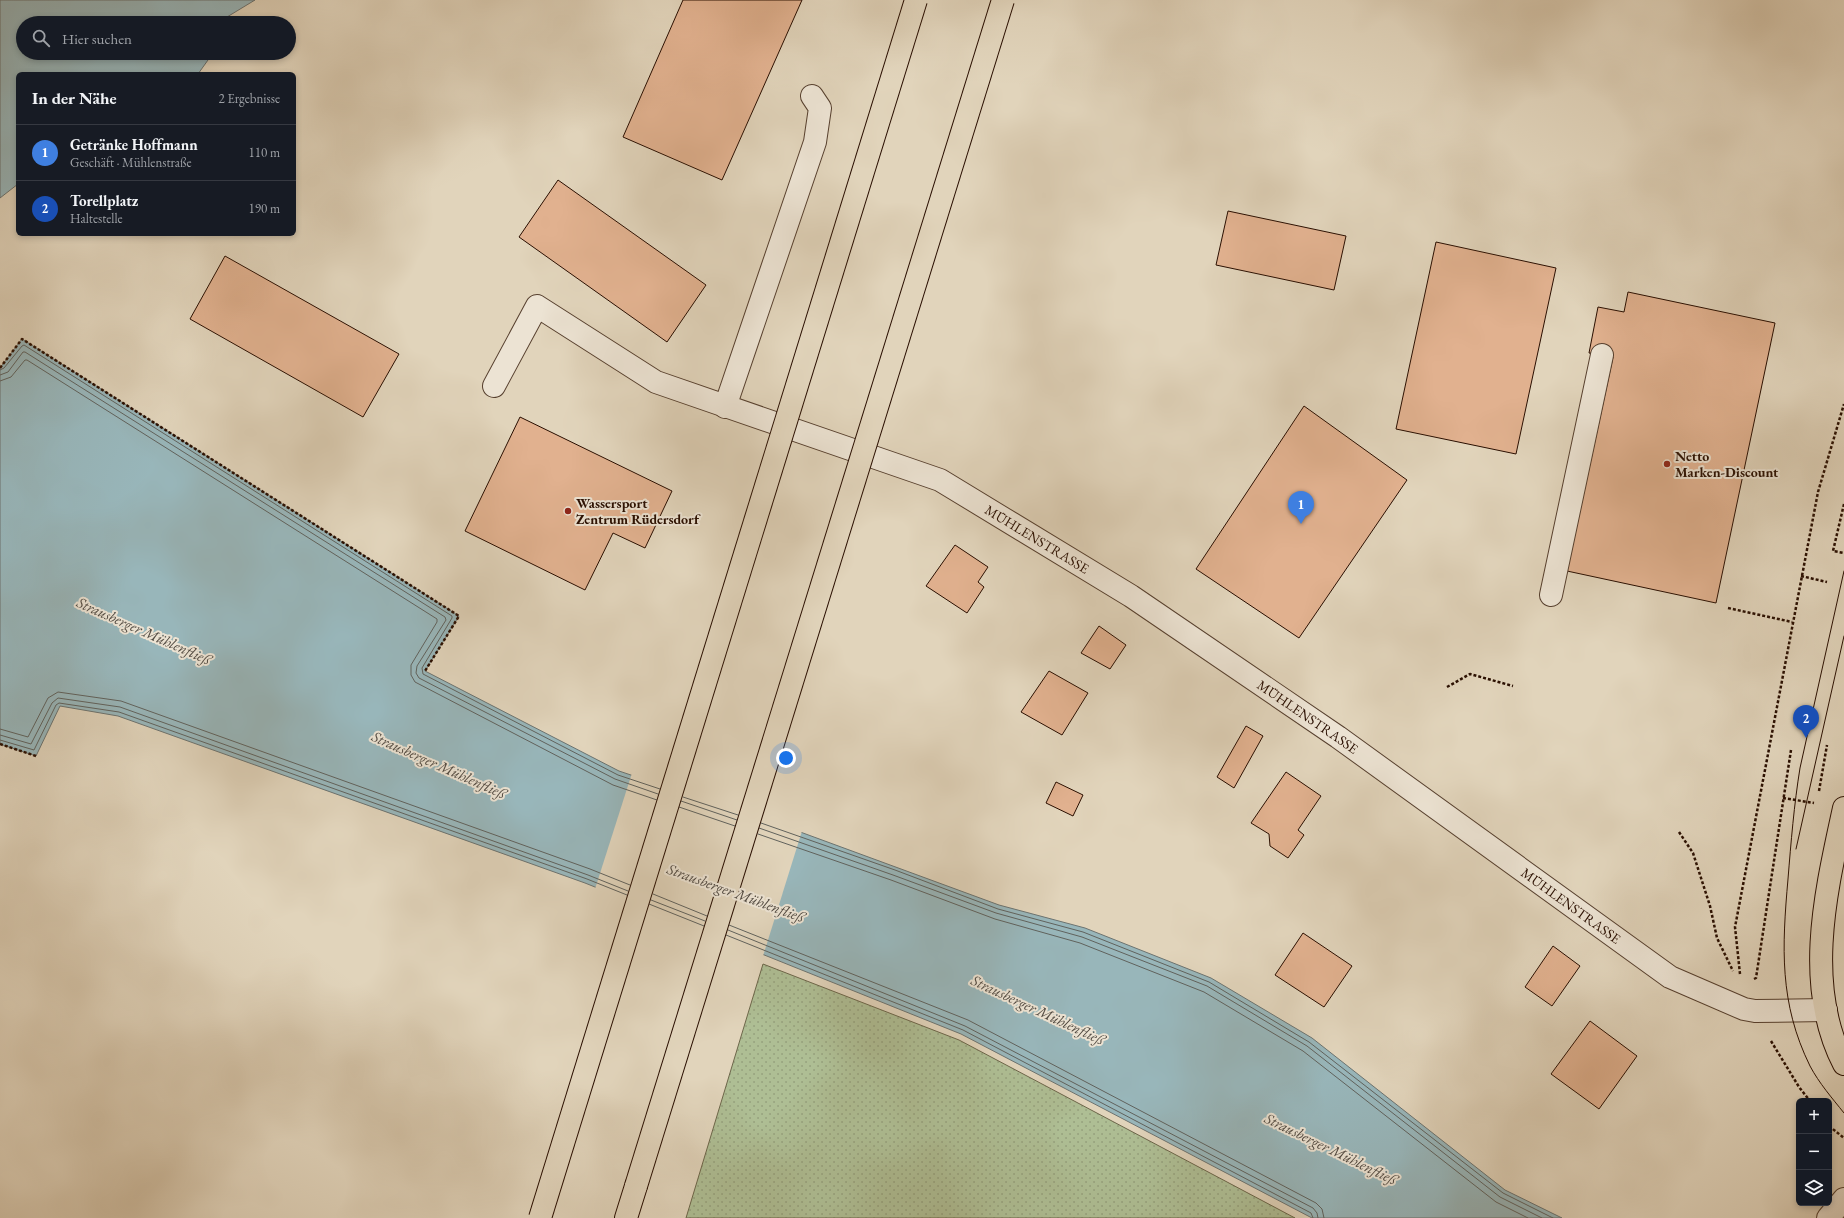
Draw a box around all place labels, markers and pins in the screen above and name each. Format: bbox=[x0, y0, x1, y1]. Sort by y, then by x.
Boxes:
place label: Netto Marken-Discount bbox=[1675, 447, 1779, 481]
marker: Netto Marken-Discount bbox=[1662, 459, 1672, 469]
pin: 1 bbox=[1288, 491, 1314, 524]
place label: Wassersport Zentrum Rüdersdorf bbox=[576, 494, 701, 528]
marker: Wassersport Zentrum Rüdersdorf bbox=[563, 506, 573, 516]
pin: 2 bbox=[1793, 705, 1819, 738]

